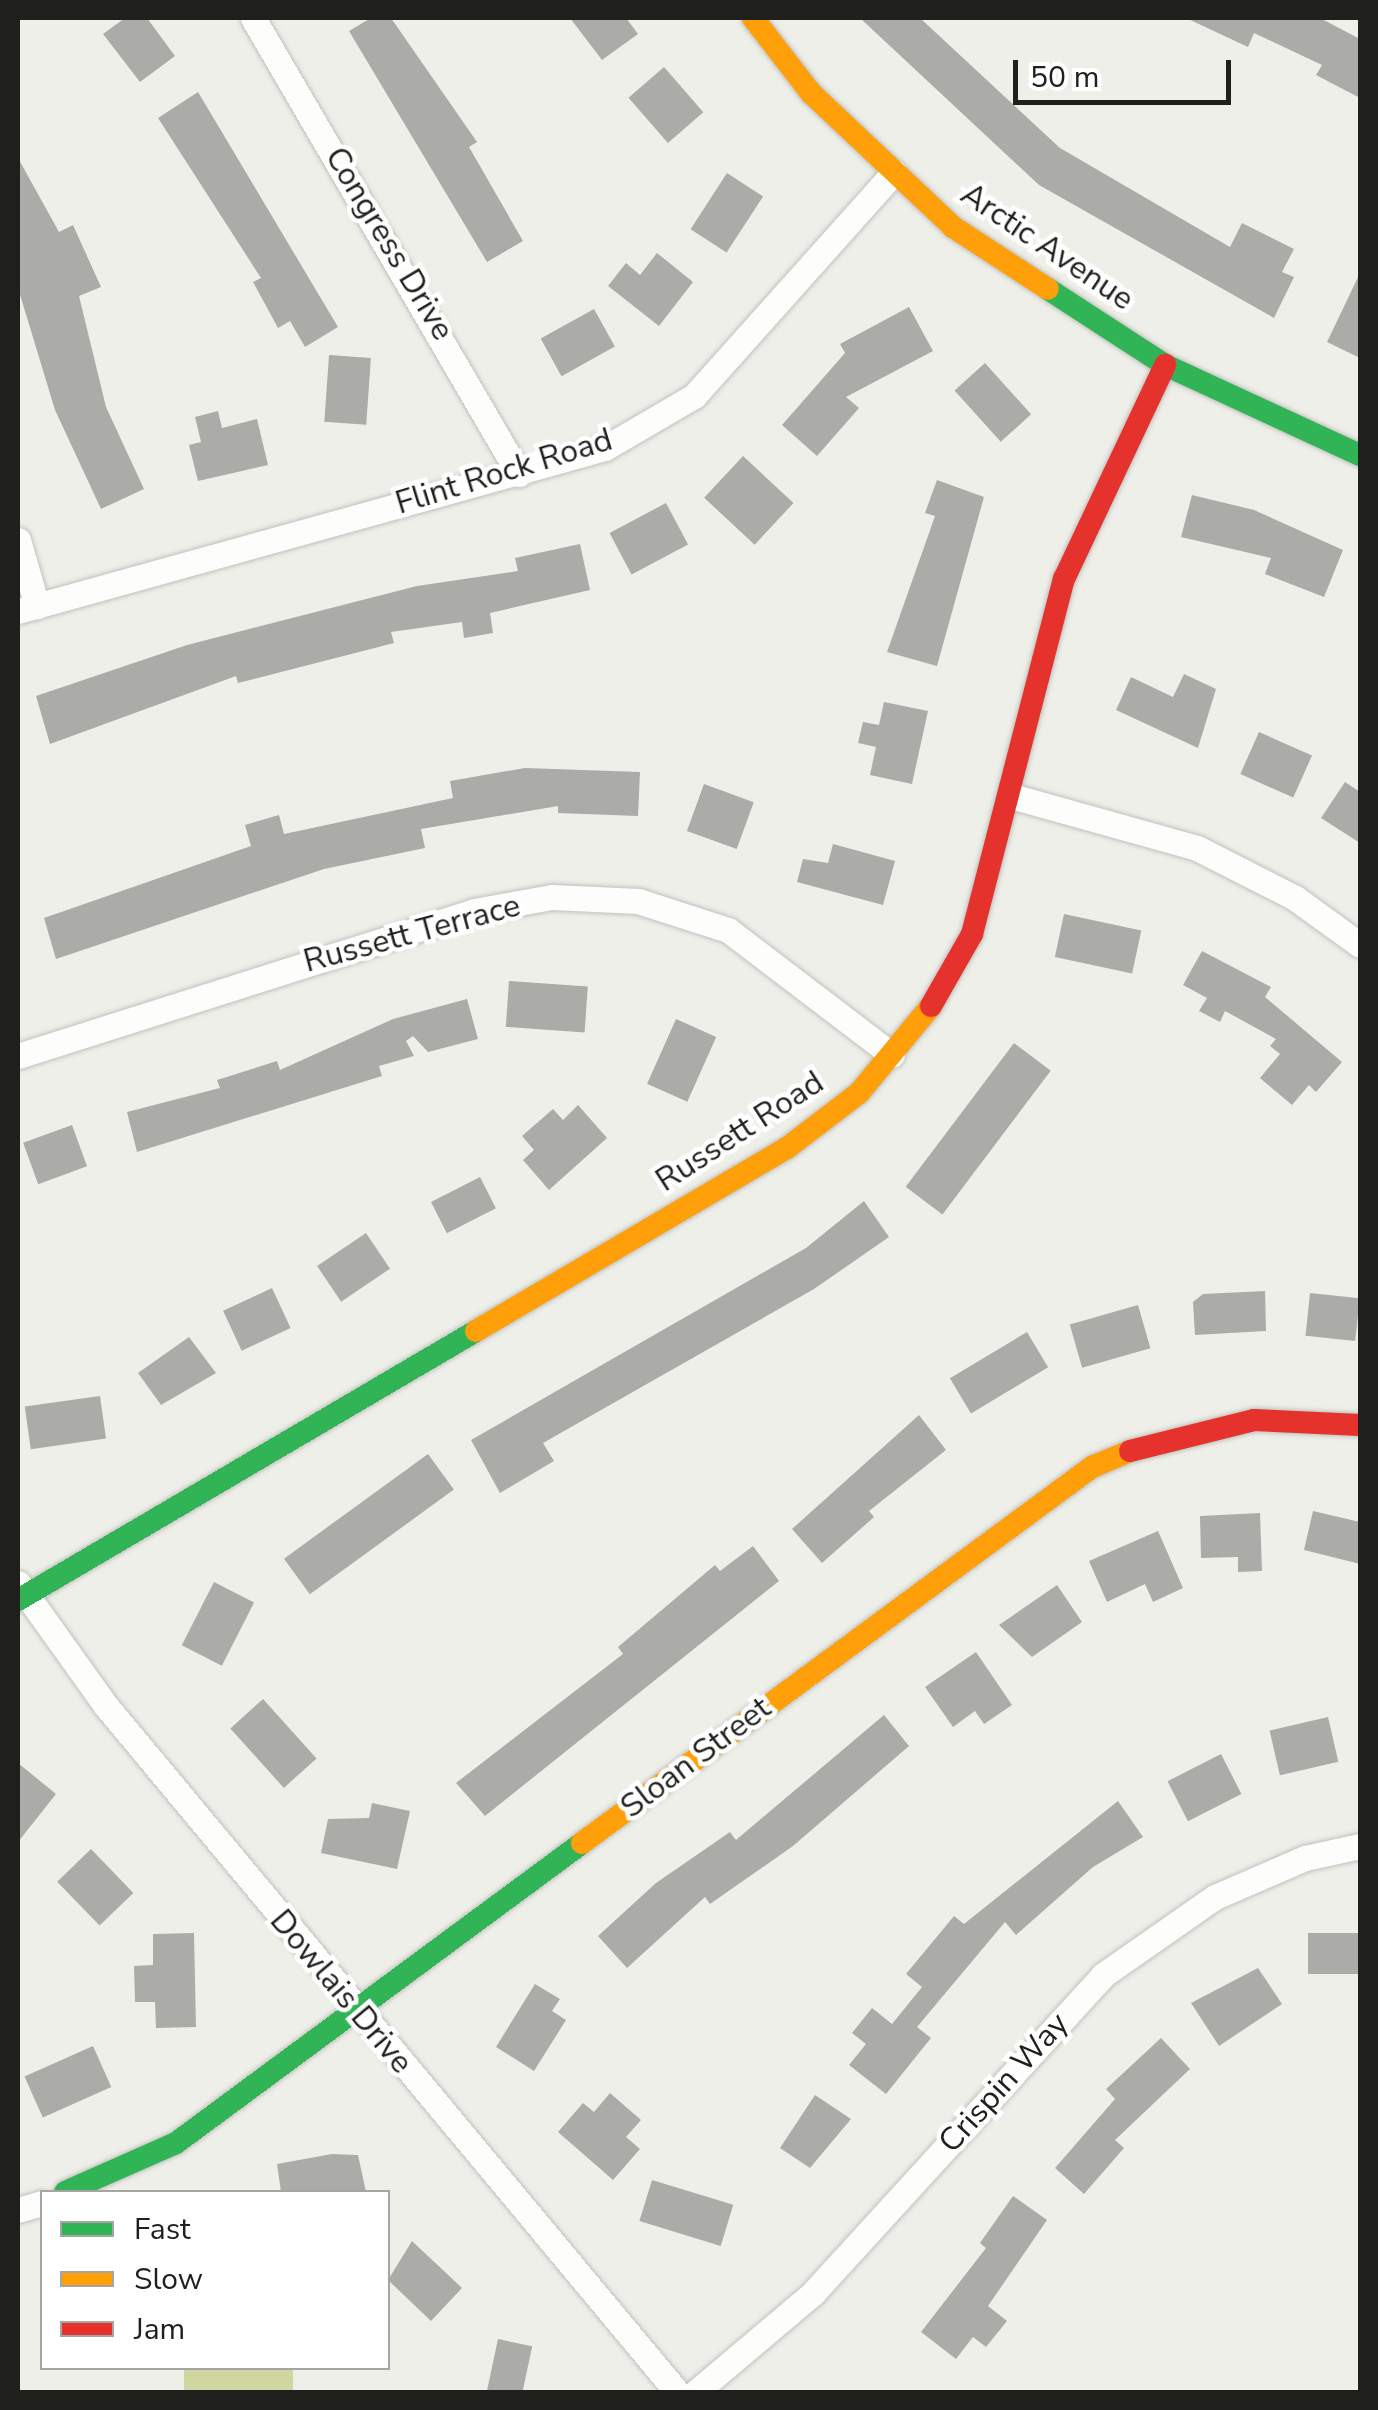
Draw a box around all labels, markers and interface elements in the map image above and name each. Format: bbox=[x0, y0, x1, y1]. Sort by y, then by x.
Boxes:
scale bar bbox=[1018, 40, 1236, 102]
text: 50 m bbox=[1030, 57, 1099, 98]
street label: Congress Drive bbox=[316, 141, 462, 347]
street label: Arctic Avenue bbox=[953, 175, 1141, 319]
street label: Flint Rock Road bbox=[391, 421, 617, 523]
street label: Russett Terrace bbox=[300, 887, 524, 981]
street label: Russett Road bbox=[649, 1064, 831, 1200]
street label: Sloan Street bbox=[614, 1689, 778, 1827]
street label: Dowlais Drive bbox=[262, 1902, 420, 2082]
street label: Crispin Way bbox=[931, 2005, 1077, 2161]
legend bbox=[40, 2190, 390, 2370]
text: Fast bbox=[134, 2209, 191, 2250]
text: Slow bbox=[134, 2259, 203, 2300]
text: Jam bbox=[134, 2309, 185, 2350]

